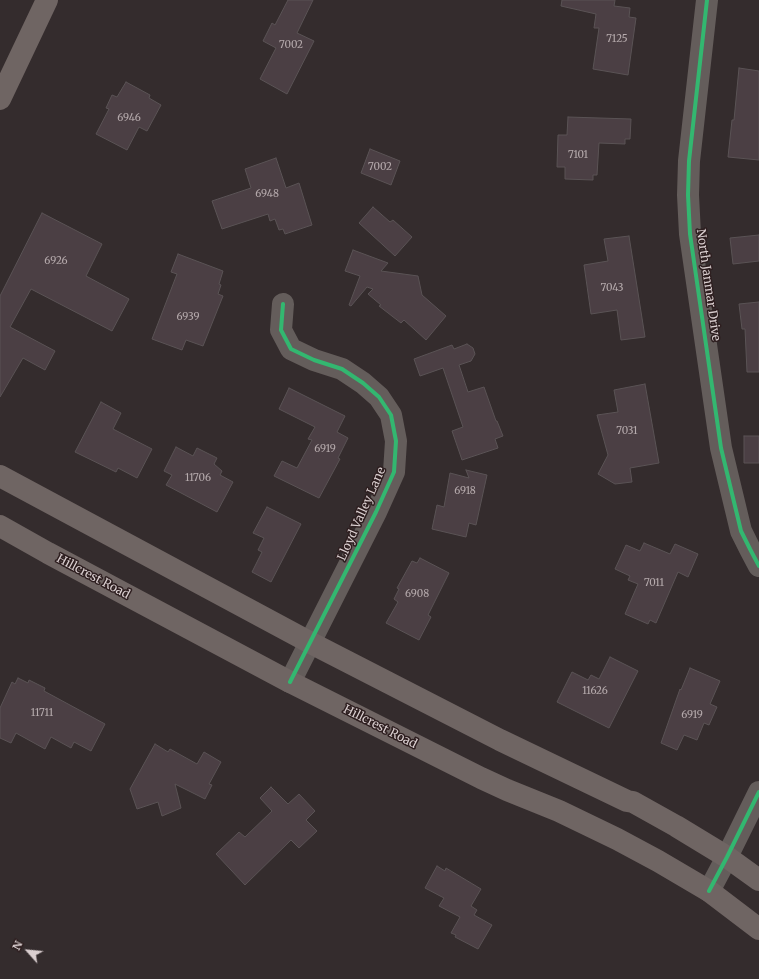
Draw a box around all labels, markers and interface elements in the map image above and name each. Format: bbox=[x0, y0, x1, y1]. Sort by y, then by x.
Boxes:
house number: 7125 bbox=[606, 33, 628, 45]
house number: 7002 bbox=[279, 39, 303, 51]
house number: 6946 bbox=[117, 112, 141, 124]
house number: 7101 bbox=[568, 149, 588, 161]
house number: 7002 bbox=[368, 161, 392, 173]
house number: 6948 bbox=[255, 188, 279, 200]
street label: North Janmar Drive bbox=[693, 228, 723, 342]
house number: 6926 bbox=[44, 255, 68, 267]
house number: 7043 bbox=[601, 282, 623, 294]
house number: 6939 bbox=[177, 311, 199, 323]
house number: 7031 bbox=[616, 425, 638, 437]
house number: 6919 bbox=[314, 443, 336, 455]
street label: Lloyd Valley Lane bbox=[335, 465, 389, 563]
house number: 11706 bbox=[185, 472, 211, 484]
house number: 6918 bbox=[454, 485, 476, 497]
street label: Hillcrest Road bbox=[54, 552, 132, 602]
house number: 7011 bbox=[644, 577, 664, 589]
house number: 6908 bbox=[405, 588, 429, 600]
house number: 11626 bbox=[582, 685, 608, 697]
street label: Hillcrest Road bbox=[341, 702, 419, 752]
house number: 11711 bbox=[31, 707, 53, 719]
house number: 6919 bbox=[681, 709, 703, 721]
north arrow bbox=[8, 931, 48, 971]
text: N bbox=[9, 939, 26, 953]

